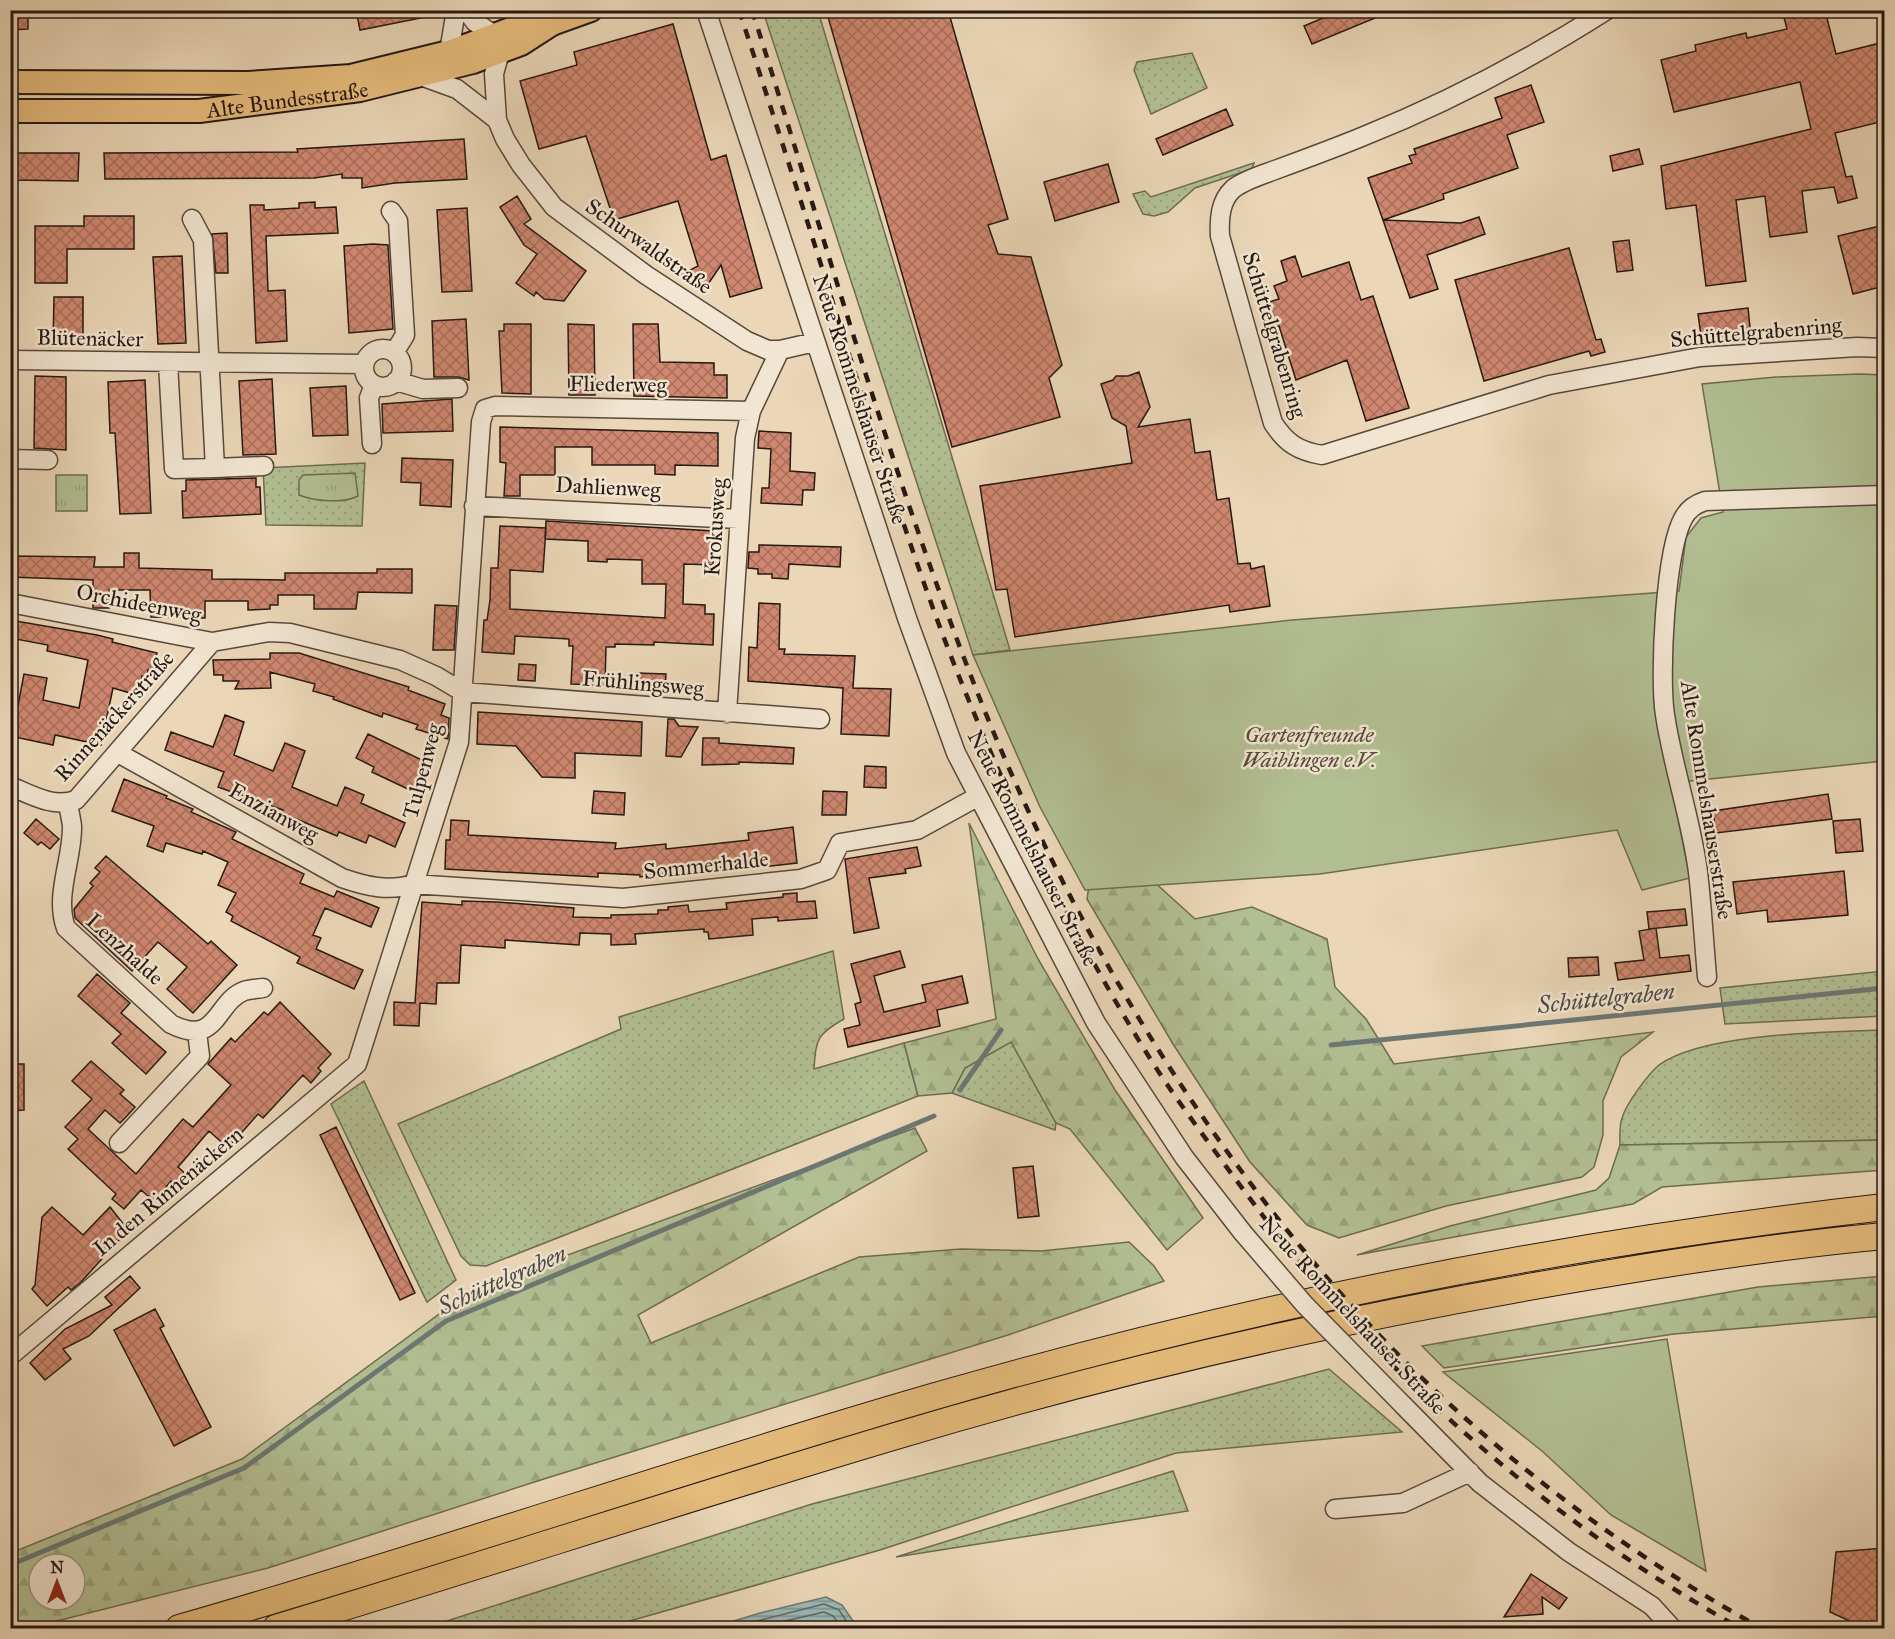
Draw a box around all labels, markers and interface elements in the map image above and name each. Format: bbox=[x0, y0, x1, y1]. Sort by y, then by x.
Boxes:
street label: Alte Bundesstraße bbox=[204, 75, 371, 124]
street label: Schurwaldstraße bbox=[580, 192, 718, 300]
street label: Schüttelgrabenring bbox=[1237, 249, 1313, 422]
street label: Neue Rommelshauser Straße bbox=[807, 270, 913, 528]
street label: Schüttelgrabenring bbox=[1669, 311, 1844, 353]
street label: Blütenäcker bbox=[36, 324, 144, 352]
street label: Fliederweg bbox=[569, 370, 668, 398]
street label: Dahlienweg bbox=[555, 471, 662, 503]
street label: Krokusweg bbox=[698, 476, 732, 577]
street label: Orchideenweg bbox=[74, 578, 205, 629]
street label: Rinnenäckerstraße bbox=[48, 645, 180, 787]
street label: Frühlingsweg bbox=[581, 664, 706, 702]
street label: Alte Rommelshauserstraße bbox=[1675, 678, 1739, 921]
street label: Tulpenweg bbox=[396, 720, 448, 822]
park label: Gartenfreunde Waiblingen e.V. bbox=[1242, 721, 1378, 773]
street label: Neue Rommelshauser Straße bbox=[962, 725, 1104, 971]
street label: Enzianweg bbox=[224, 776, 324, 848]
street label: Sommerhalde bbox=[642, 845, 770, 885]
street label: Lenzhalde bbox=[81, 907, 169, 991]
water label: Schüttelgraben bbox=[1535, 976, 1677, 1020]
street label: In den Rinnenäckern bbox=[88, 1120, 248, 1262]
street label: Neue Rommelshauser Straße bbox=[1254, 1210, 1452, 1420]
water label: Schüttelgraben bbox=[432, 1238, 572, 1322]
north arrow bbox=[27, 1552, 87, 1612]
text: N bbox=[50, 1558, 64, 1577]

